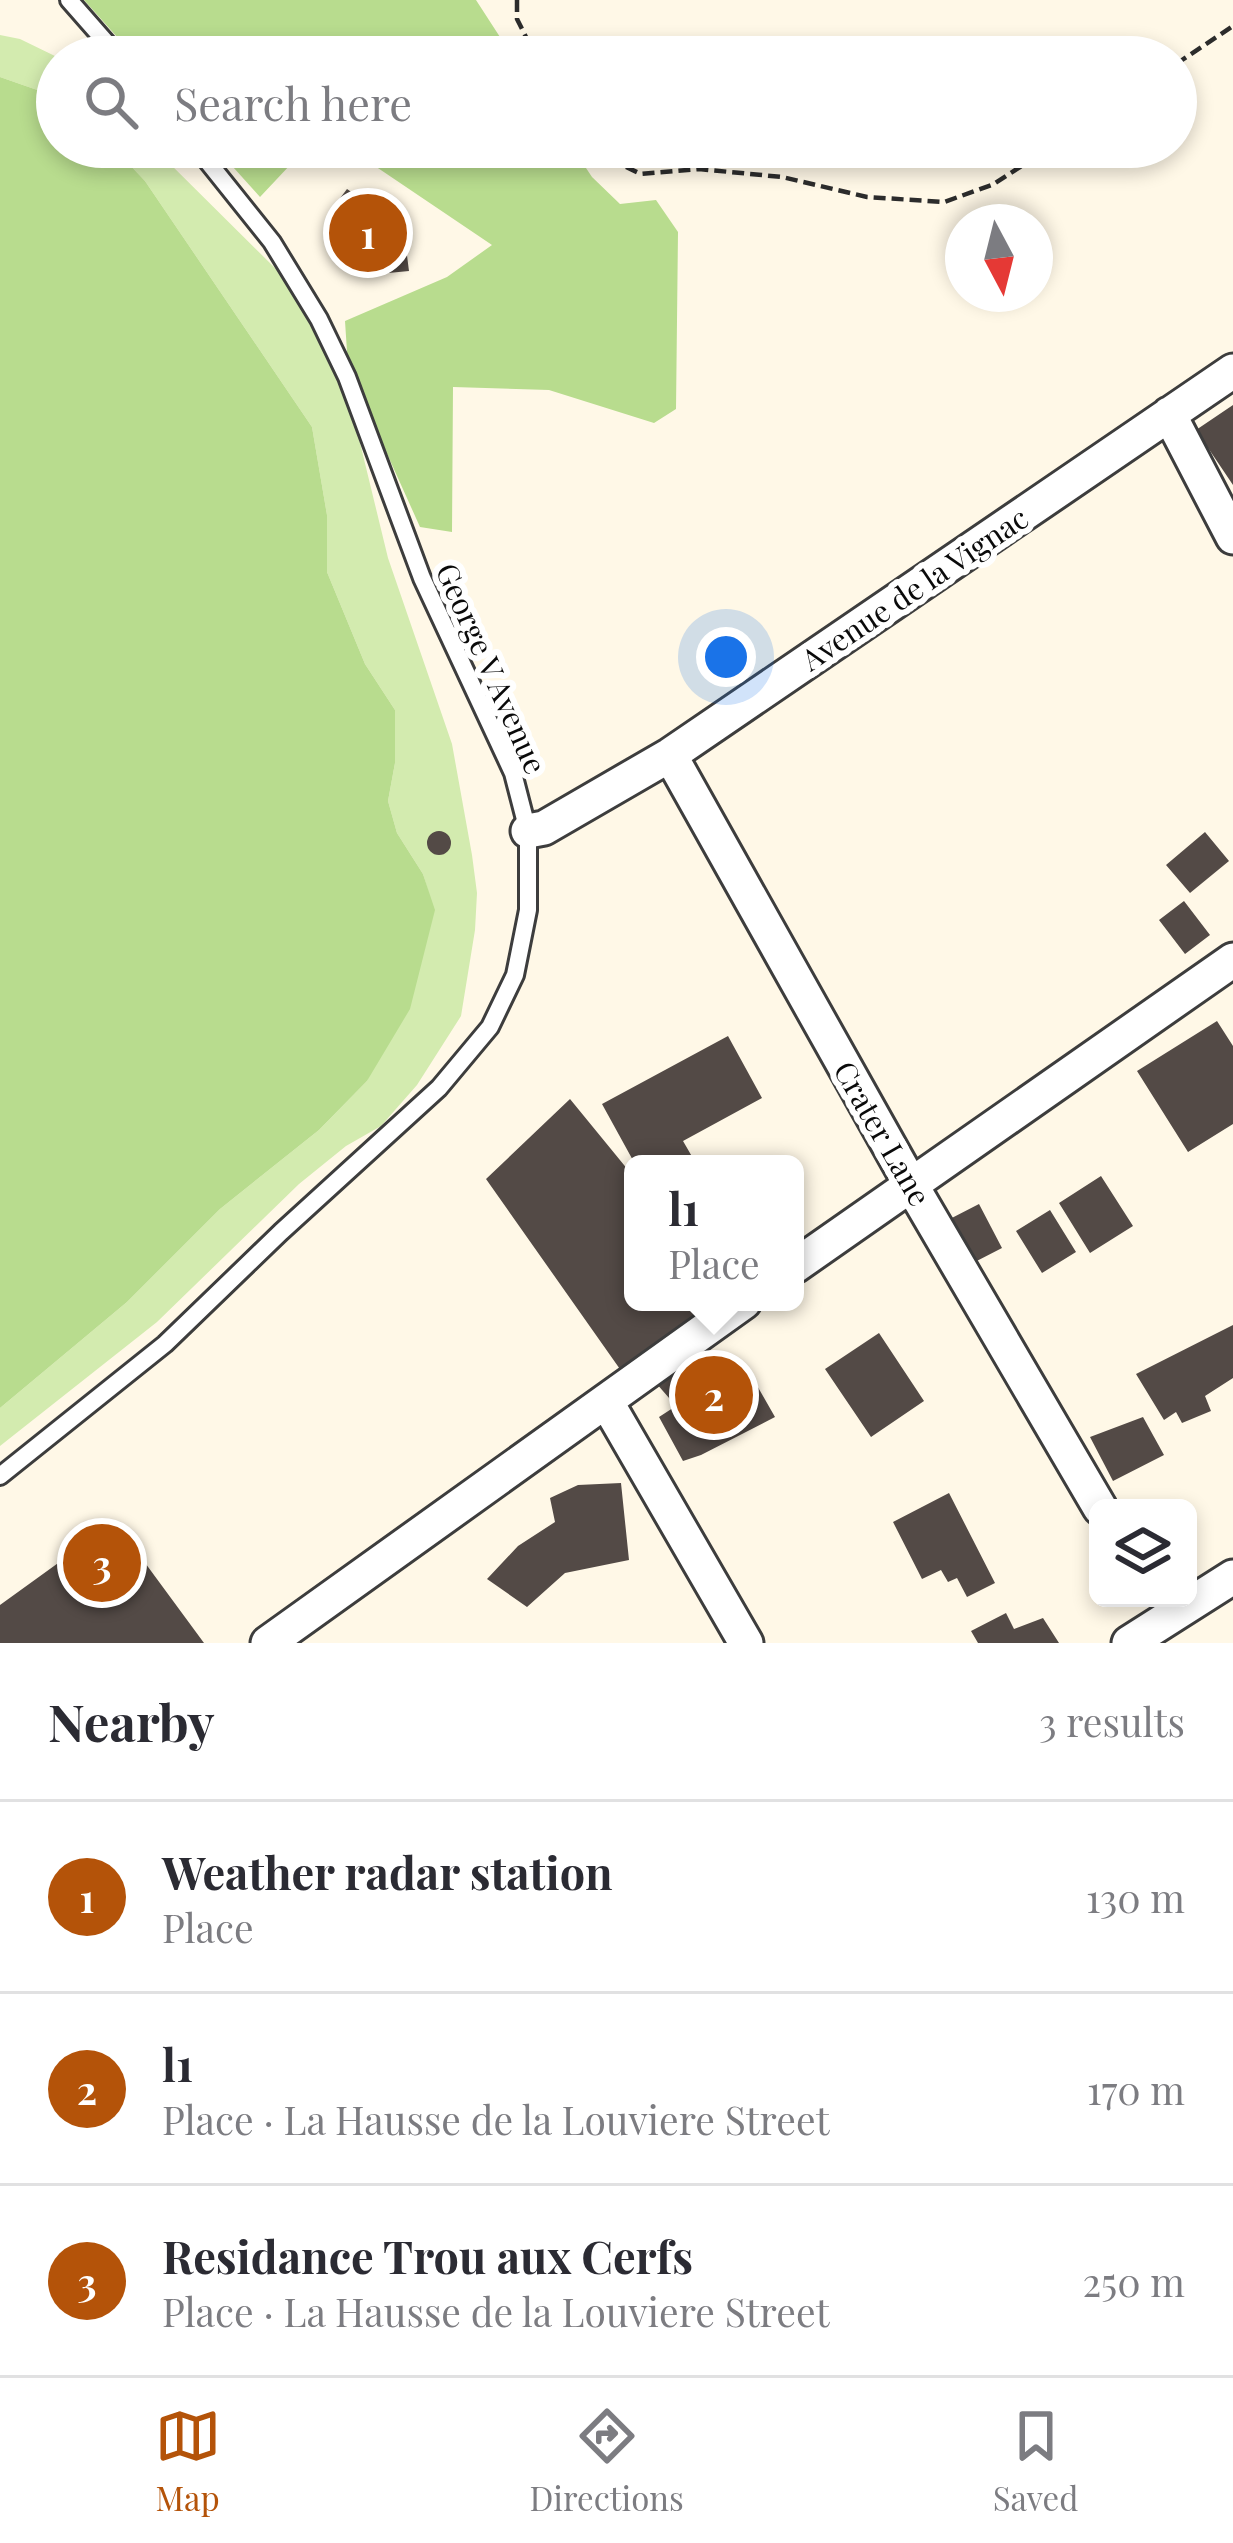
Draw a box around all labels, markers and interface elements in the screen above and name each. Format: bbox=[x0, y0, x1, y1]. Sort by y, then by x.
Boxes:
search box bbox=[36, 36, 1197, 168]
icon: search bbox=[78, 69, 144, 135]
text: Search here bbox=[174, 72, 412, 132]
pin: 1 bbox=[329, 188, 407, 278]
north arrow bbox=[945, 204, 1053, 312]
street label: Avenue de la Vignac bbox=[792, 497, 1035, 679]
street label: George V Avenue bbox=[428, 556, 556, 780]
your location bbox=[696, 627, 756, 687]
street label: Crater Lane bbox=[826, 1053, 940, 1213]
popup bbox=[624, 1155, 804, 1311]
text: l1 bbox=[668, 1177, 699, 1237]
text: Place bbox=[668, 1237, 760, 1289]
pin: 2 bbox=[675, 1350, 753, 1440]
map controls bbox=[1089, 1499, 1197, 1607]
button: layers bbox=[1089, 1499, 1197, 1607]
pin: 3 bbox=[63, 1518, 141, 1608]
text: Nearby bbox=[48, 1687, 214, 1755]
text: 3 results bbox=[1039, 1695, 1185, 1747]
text: Weather radar station bbox=[162, 1841, 613, 1901]
text: 1 bbox=[80, 1871, 94, 1923]
text: 130 m bbox=[1086, 1871, 1185, 1923]
text: Place bbox=[162, 1901, 254, 1953]
text: l1 bbox=[162, 2033, 193, 2093]
text: 2 bbox=[77, 2063, 97, 2115]
text: 170 m bbox=[1087, 2063, 1185, 2115]
text: Place · La Hausse de la Louviere Street bbox=[162, 2093, 829, 2145]
text: Residance Trou aux Cerfs bbox=[162, 2225, 693, 2285]
text: 3 bbox=[77, 2255, 97, 2307]
text: 250 m bbox=[1082, 2255, 1185, 2307]
text: Place · La Hausse de la Louviere Street bbox=[162, 2285, 829, 2337]
tab: Map bbox=[155, 2403, 221, 2519]
tab: Directions bbox=[530, 2403, 684, 2519]
tab: Saved bbox=[993, 2403, 1079, 2519]

